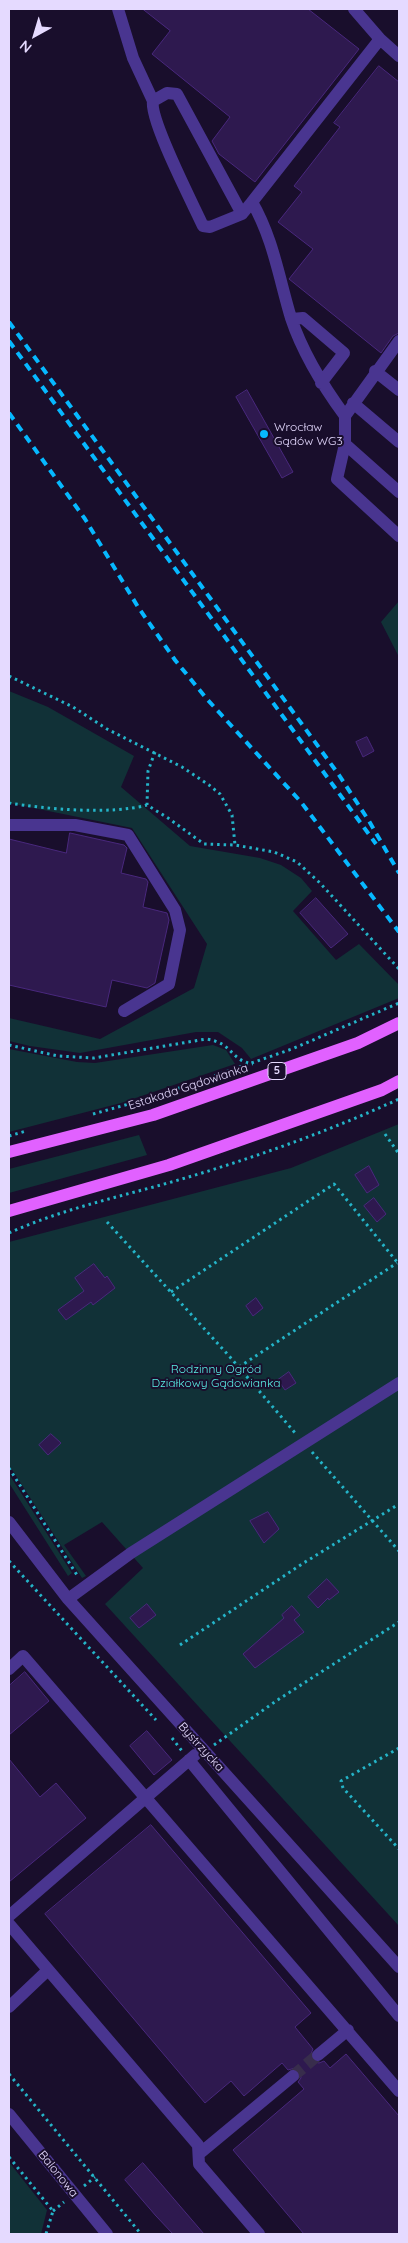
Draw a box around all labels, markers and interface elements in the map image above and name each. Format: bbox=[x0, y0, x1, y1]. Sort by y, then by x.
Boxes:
north arrow bbox=[10, 10, 60, 60]
text: N bbox=[16, 36, 35, 57]
place label: Wrocław Gądów WG3 bbox=[274, 420, 343, 448]
marker: Wrocław Gądów WG3 bbox=[258, 428, 270, 440]
street label: Estakada Gądowianka bbox=[126, 1061, 250, 1113]
road number: 5 bbox=[268, 1062, 286, 1080]
park label: Rodzinny Ogród Działkowy Gądowianka bbox=[151, 1362, 281, 1390]
street label: Bystrzycka bbox=[175, 1719, 227, 1775]
street label: Balonowa bbox=[35, 2148, 81, 2200]

